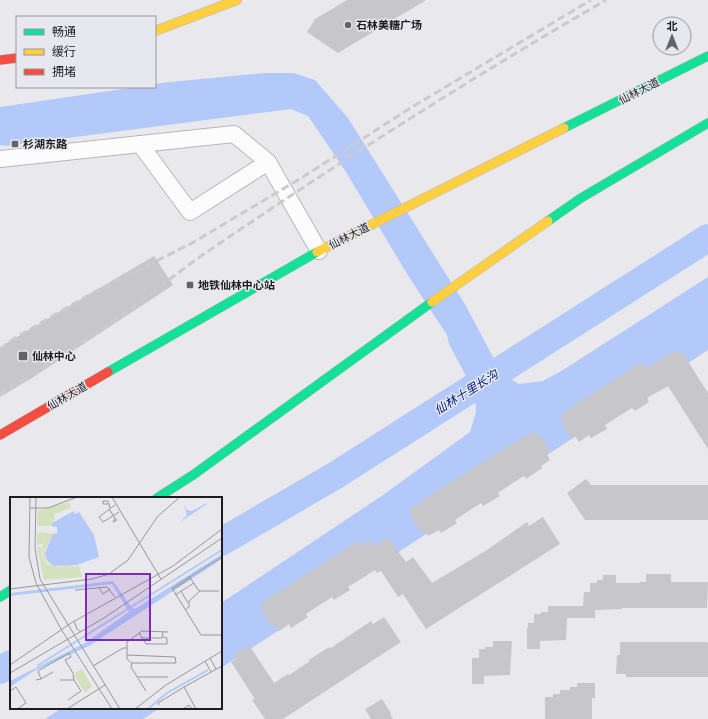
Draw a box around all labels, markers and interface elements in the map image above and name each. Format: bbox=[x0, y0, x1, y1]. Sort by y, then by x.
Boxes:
legend bbox=[16, 16, 156, 88]
north arrow bbox=[652, 16, 692, 56]
place label: 石林美糖广场 bbox=[356, 17, 422, 33]
text: 北 bbox=[667, 18, 678, 34]
marker: 石林美糖广场 bbox=[343, 20, 353, 30]
text: 畅通 bbox=[52, 23, 76, 40]
text: 缓行 bbox=[52, 43, 76, 60]
text: 拥堵 bbox=[52, 63, 76, 80]
street label: 仙林大道 bbox=[616, 74, 662, 108]
place label: 杉湖东路 bbox=[23, 136, 68, 152]
marker: 杉湖东路 bbox=[10, 139, 20, 149]
street label: 仙林大道 bbox=[326, 219, 372, 253]
place label: 地铁仙林中心站 bbox=[198, 277, 275, 293]
marker: 地铁仙林中心站 bbox=[185, 280, 195, 290]
place label: 仙林中心 bbox=[32, 348, 76, 364]
marker: 仙林中心 bbox=[17, 350, 29, 362]
water label: 仙林十里长沟 bbox=[431, 365, 503, 418]
street label: 仙林大道 bbox=[44, 378, 90, 414]
inset map bbox=[10, 497, 222, 709]

